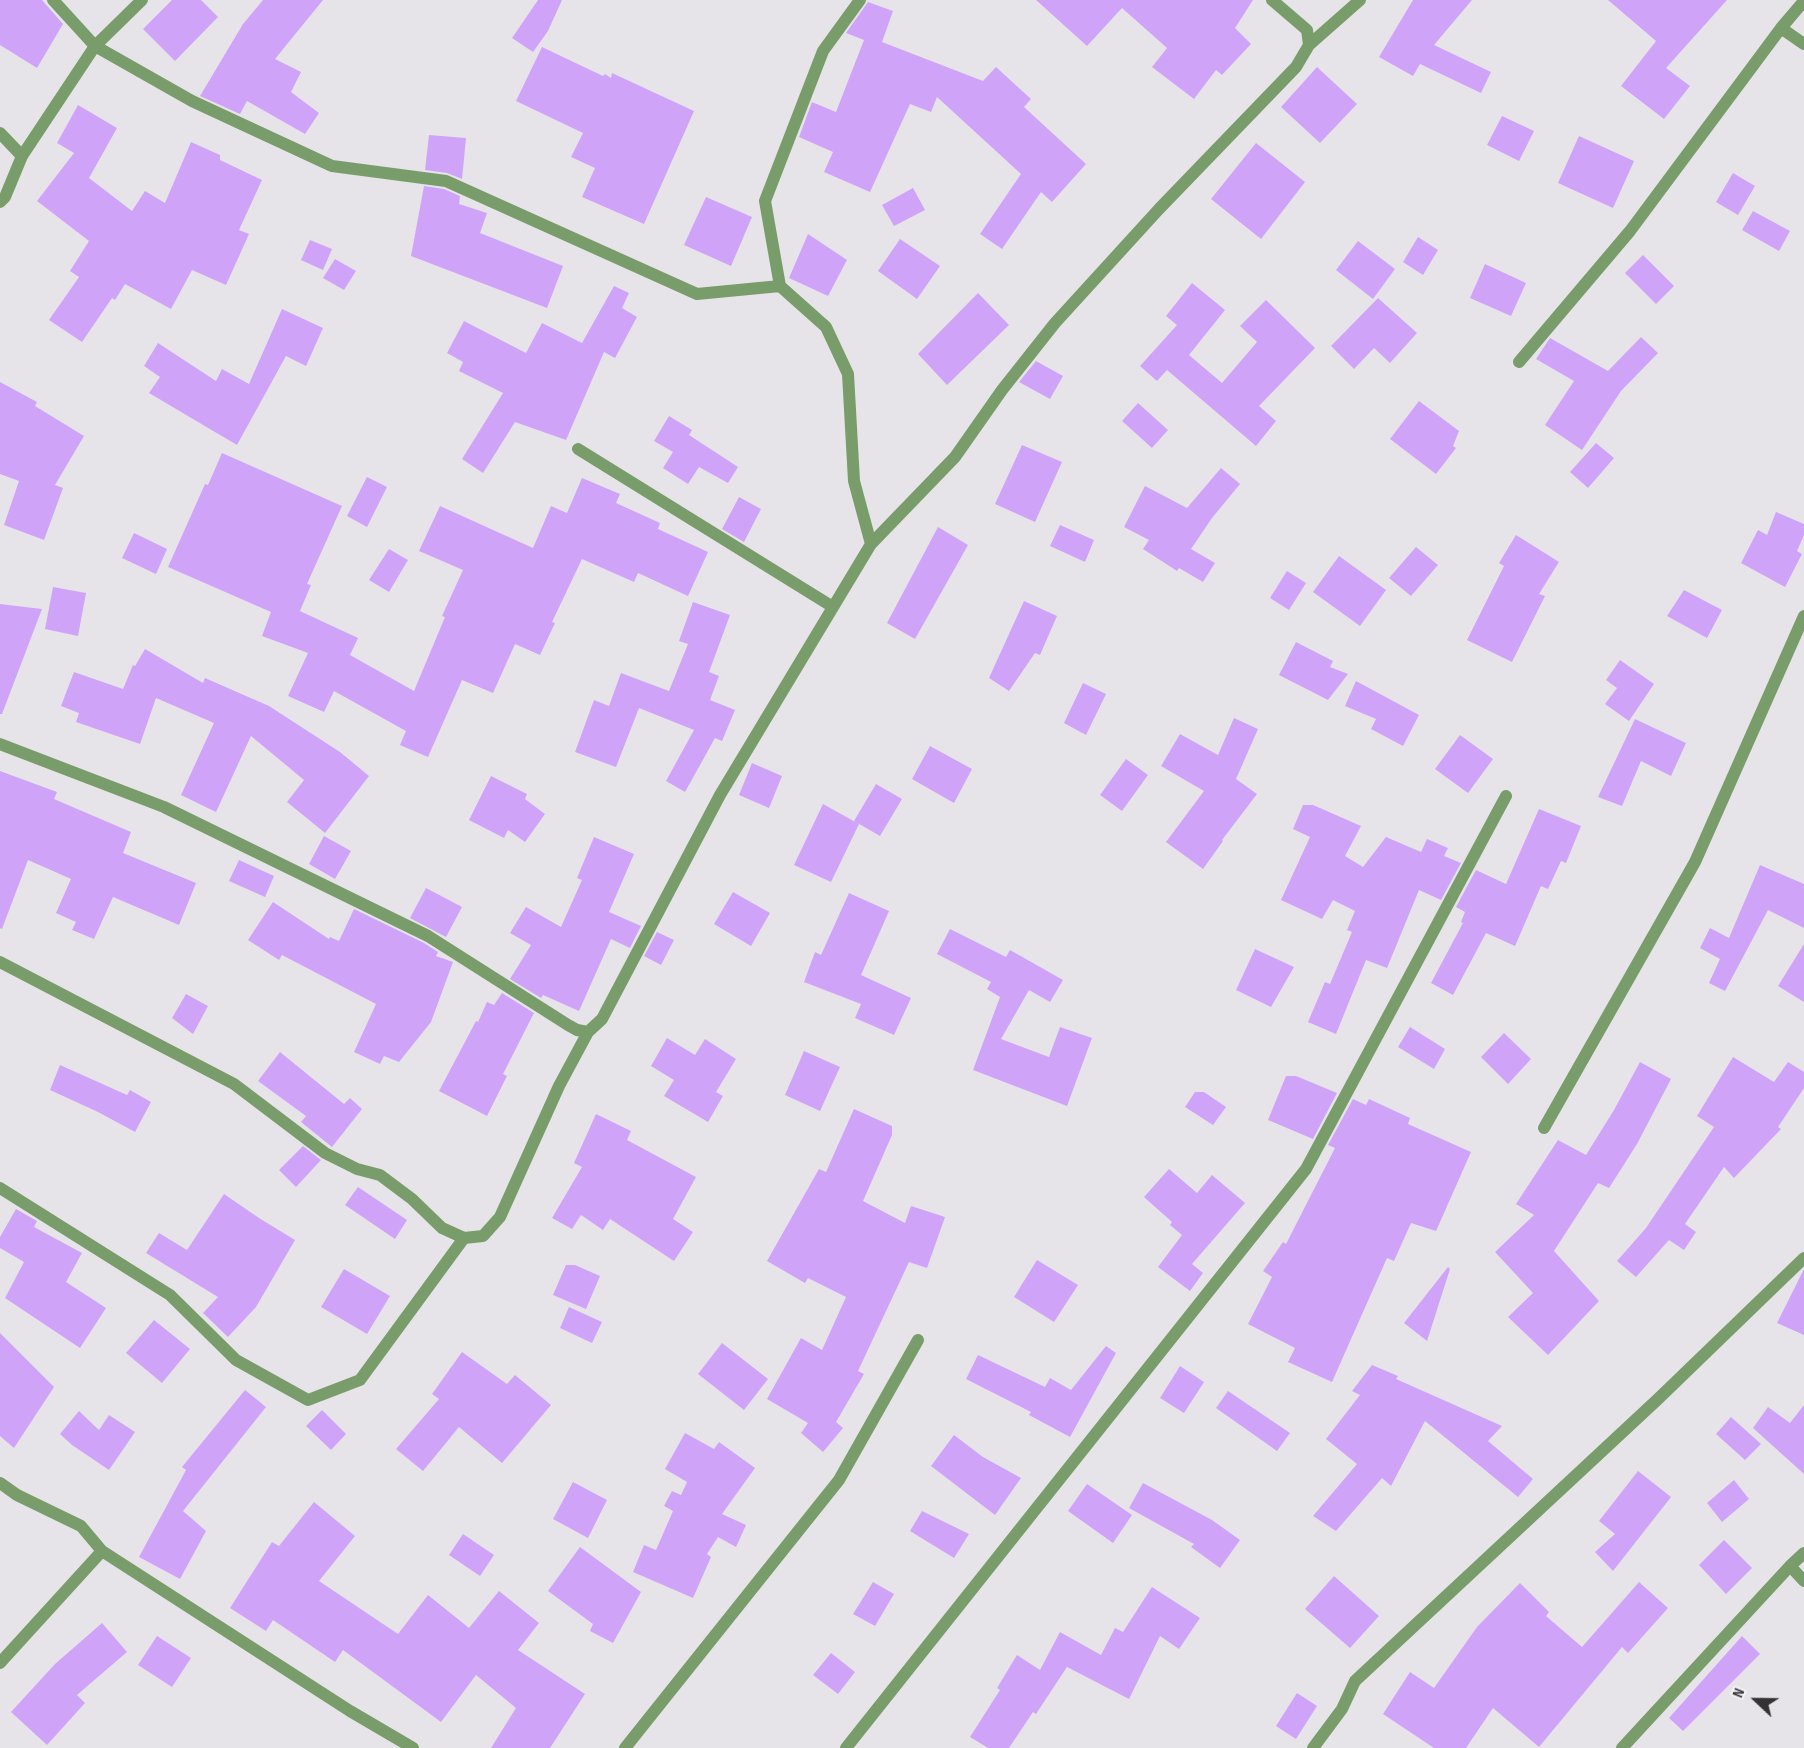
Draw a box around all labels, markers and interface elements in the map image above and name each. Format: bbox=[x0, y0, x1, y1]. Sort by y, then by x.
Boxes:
north arrow bbox=[1726, 1670, 1786, 1730]
text: N bbox=[1728, 1686, 1749, 1701]

